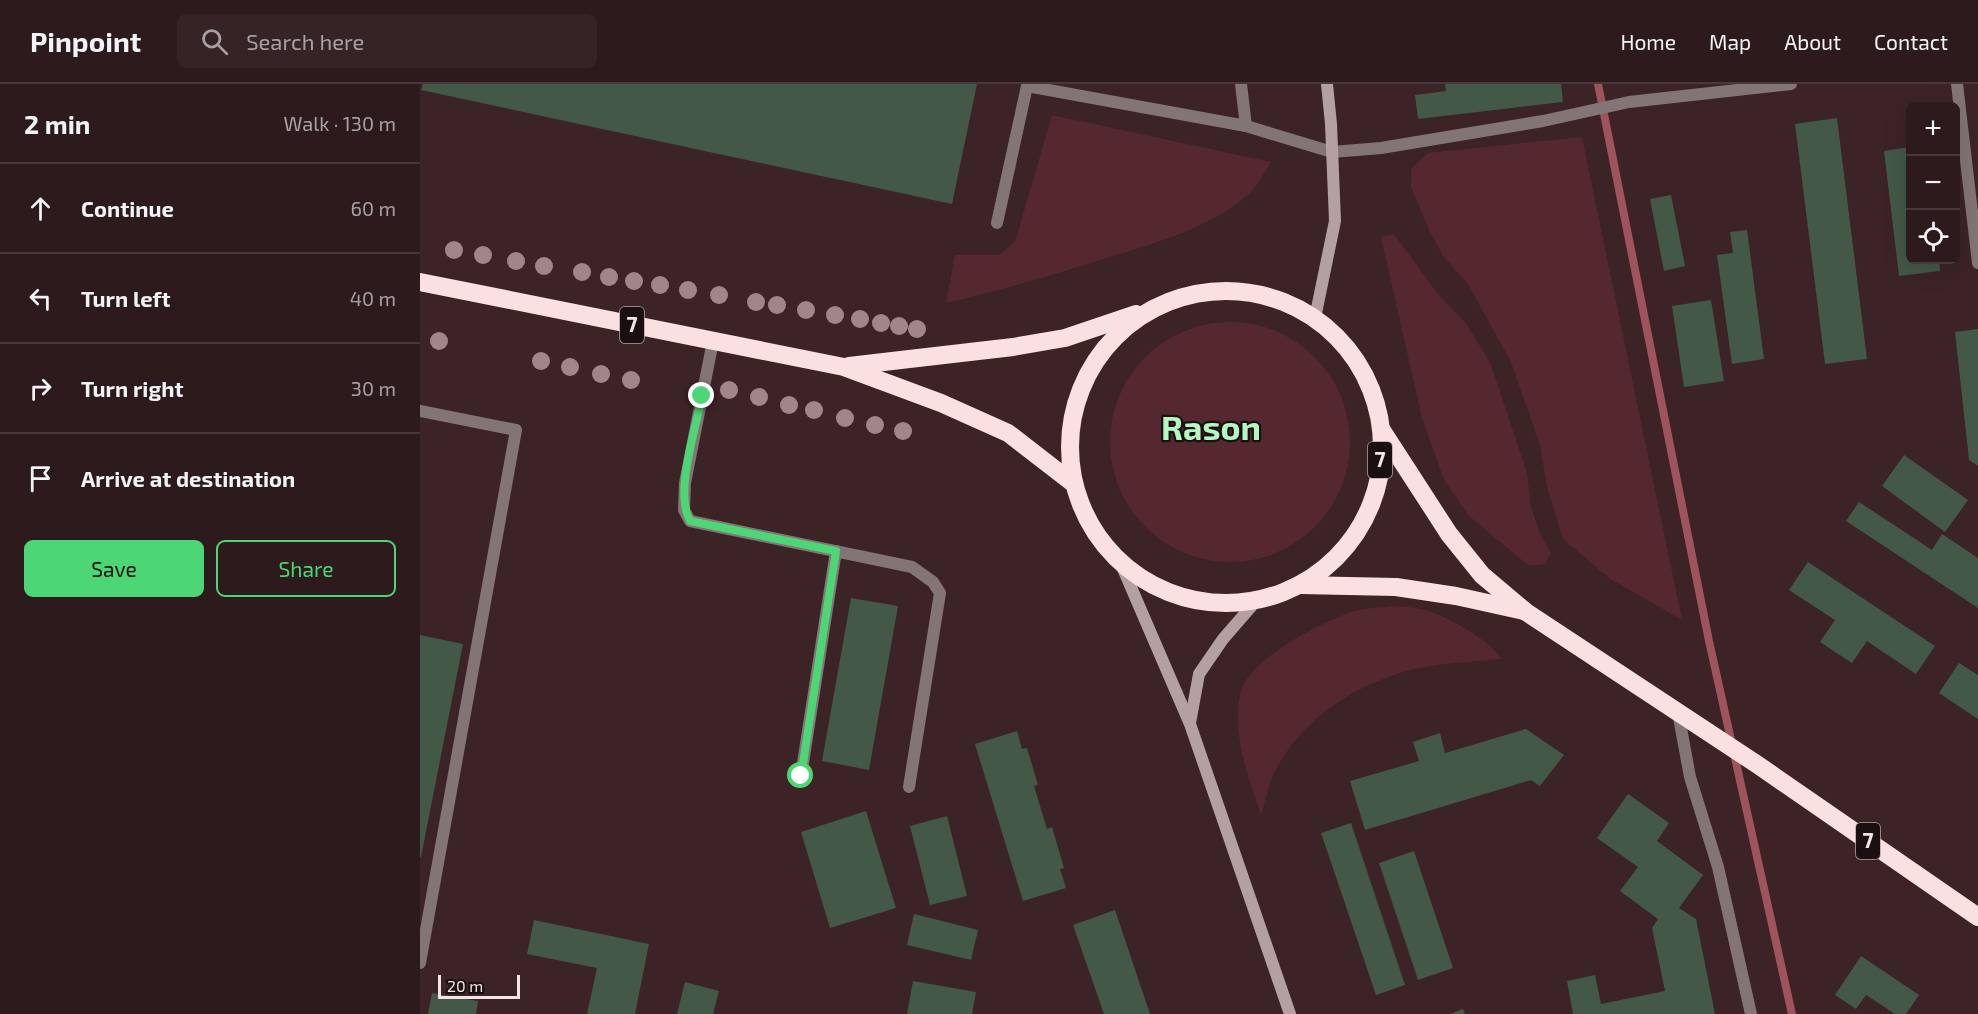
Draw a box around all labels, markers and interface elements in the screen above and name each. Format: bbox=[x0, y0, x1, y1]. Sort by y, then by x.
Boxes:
search box bbox=[177, 14, 597, 68]
text: Pinpoint bbox=[30, 24, 141, 58]
icon: search bbox=[198, 25, 231, 58]
text: Search here bbox=[246, 28, 364, 54]
text: Home bbox=[1620, 29, 1676, 54]
text: Map bbox=[1709, 29, 1751, 54]
text: About bbox=[1784, 29, 1841, 54]
text: Contact bbox=[1874, 29, 1948, 54]
map controls bbox=[1906, 102, 1960, 264]
button: + bbox=[1906, 102, 1960, 156]
text: 2 min bbox=[24, 108, 90, 139]
text: Walk · 130 m bbox=[284, 111, 396, 135]
button: − bbox=[1906, 156, 1960, 210]
icon: ahead bbox=[24, 192, 57, 225]
text: Continue bbox=[81, 195, 174, 221]
text: 60 m bbox=[351, 196, 396, 220]
button: locate bbox=[1906, 210, 1960, 264]
icon: left bbox=[24, 282, 57, 315]
text: Turn left bbox=[81, 285, 170, 311]
text: 40 m bbox=[350, 286, 396, 310]
road number: 7 bbox=[620, 307, 644, 343]
icon: right bbox=[24, 372, 57, 405]
text: Turn right bbox=[81, 375, 183, 401]
text: 30 m bbox=[351, 376, 396, 400]
route end bbox=[688, 382, 714, 408]
district label: Rason bbox=[1161, 406, 1261, 447]
road number: 7 bbox=[1368, 442, 1392, 478]
icon: arrive bbox=[24, 462, 57, 495]
text: Arrive at destination bbox=[81, 465, 295, 491]
button: Save bbox=[24, 540, 204, 597]
button: Share bbox=[216, 540, 396, 597]
route start bbox=[787, 762, 813, 788]
road number: 7 bbox=[1856, 823, 1880, 859]
scale bar bbox=[438, 972, 520, 1000]
text: 20 m bbox=[447, 976, 483, 995]

